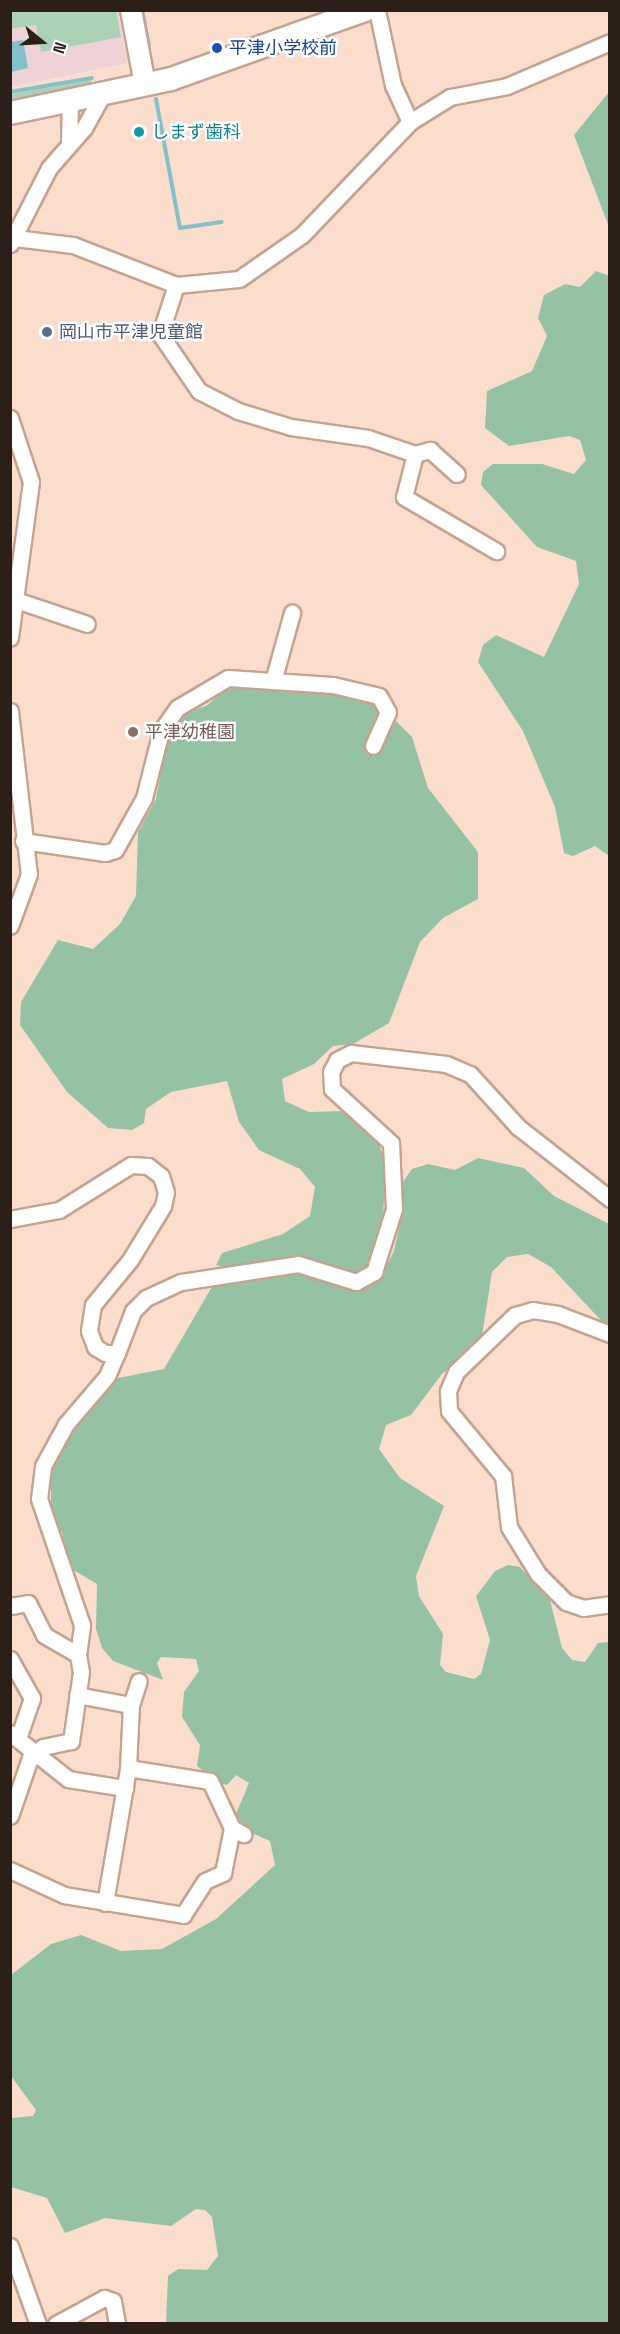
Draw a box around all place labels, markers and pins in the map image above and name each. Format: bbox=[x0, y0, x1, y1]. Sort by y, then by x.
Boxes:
place label: 平津小学校前 bbox=[229, 37, 337, 59]
marker: 平津小学校前 bbox=[210, 41, 224, 55]
place label: しまず歯科 bbox=[151, 121, 241, 143]
marker: しまず歯科 bbox=[132, 125, 146, 139]
place label: 岡山市平津児童館 bbox=[59, 321, 203, 343]
marker: 岡山市平津児童館 bbox=[40, 325, 54, 339]
place label: 平津幼稚園 bbox=[145, 721, 235, 743]
marker: 平津幼稚園 bbox=[126, 725, 140, 739]

